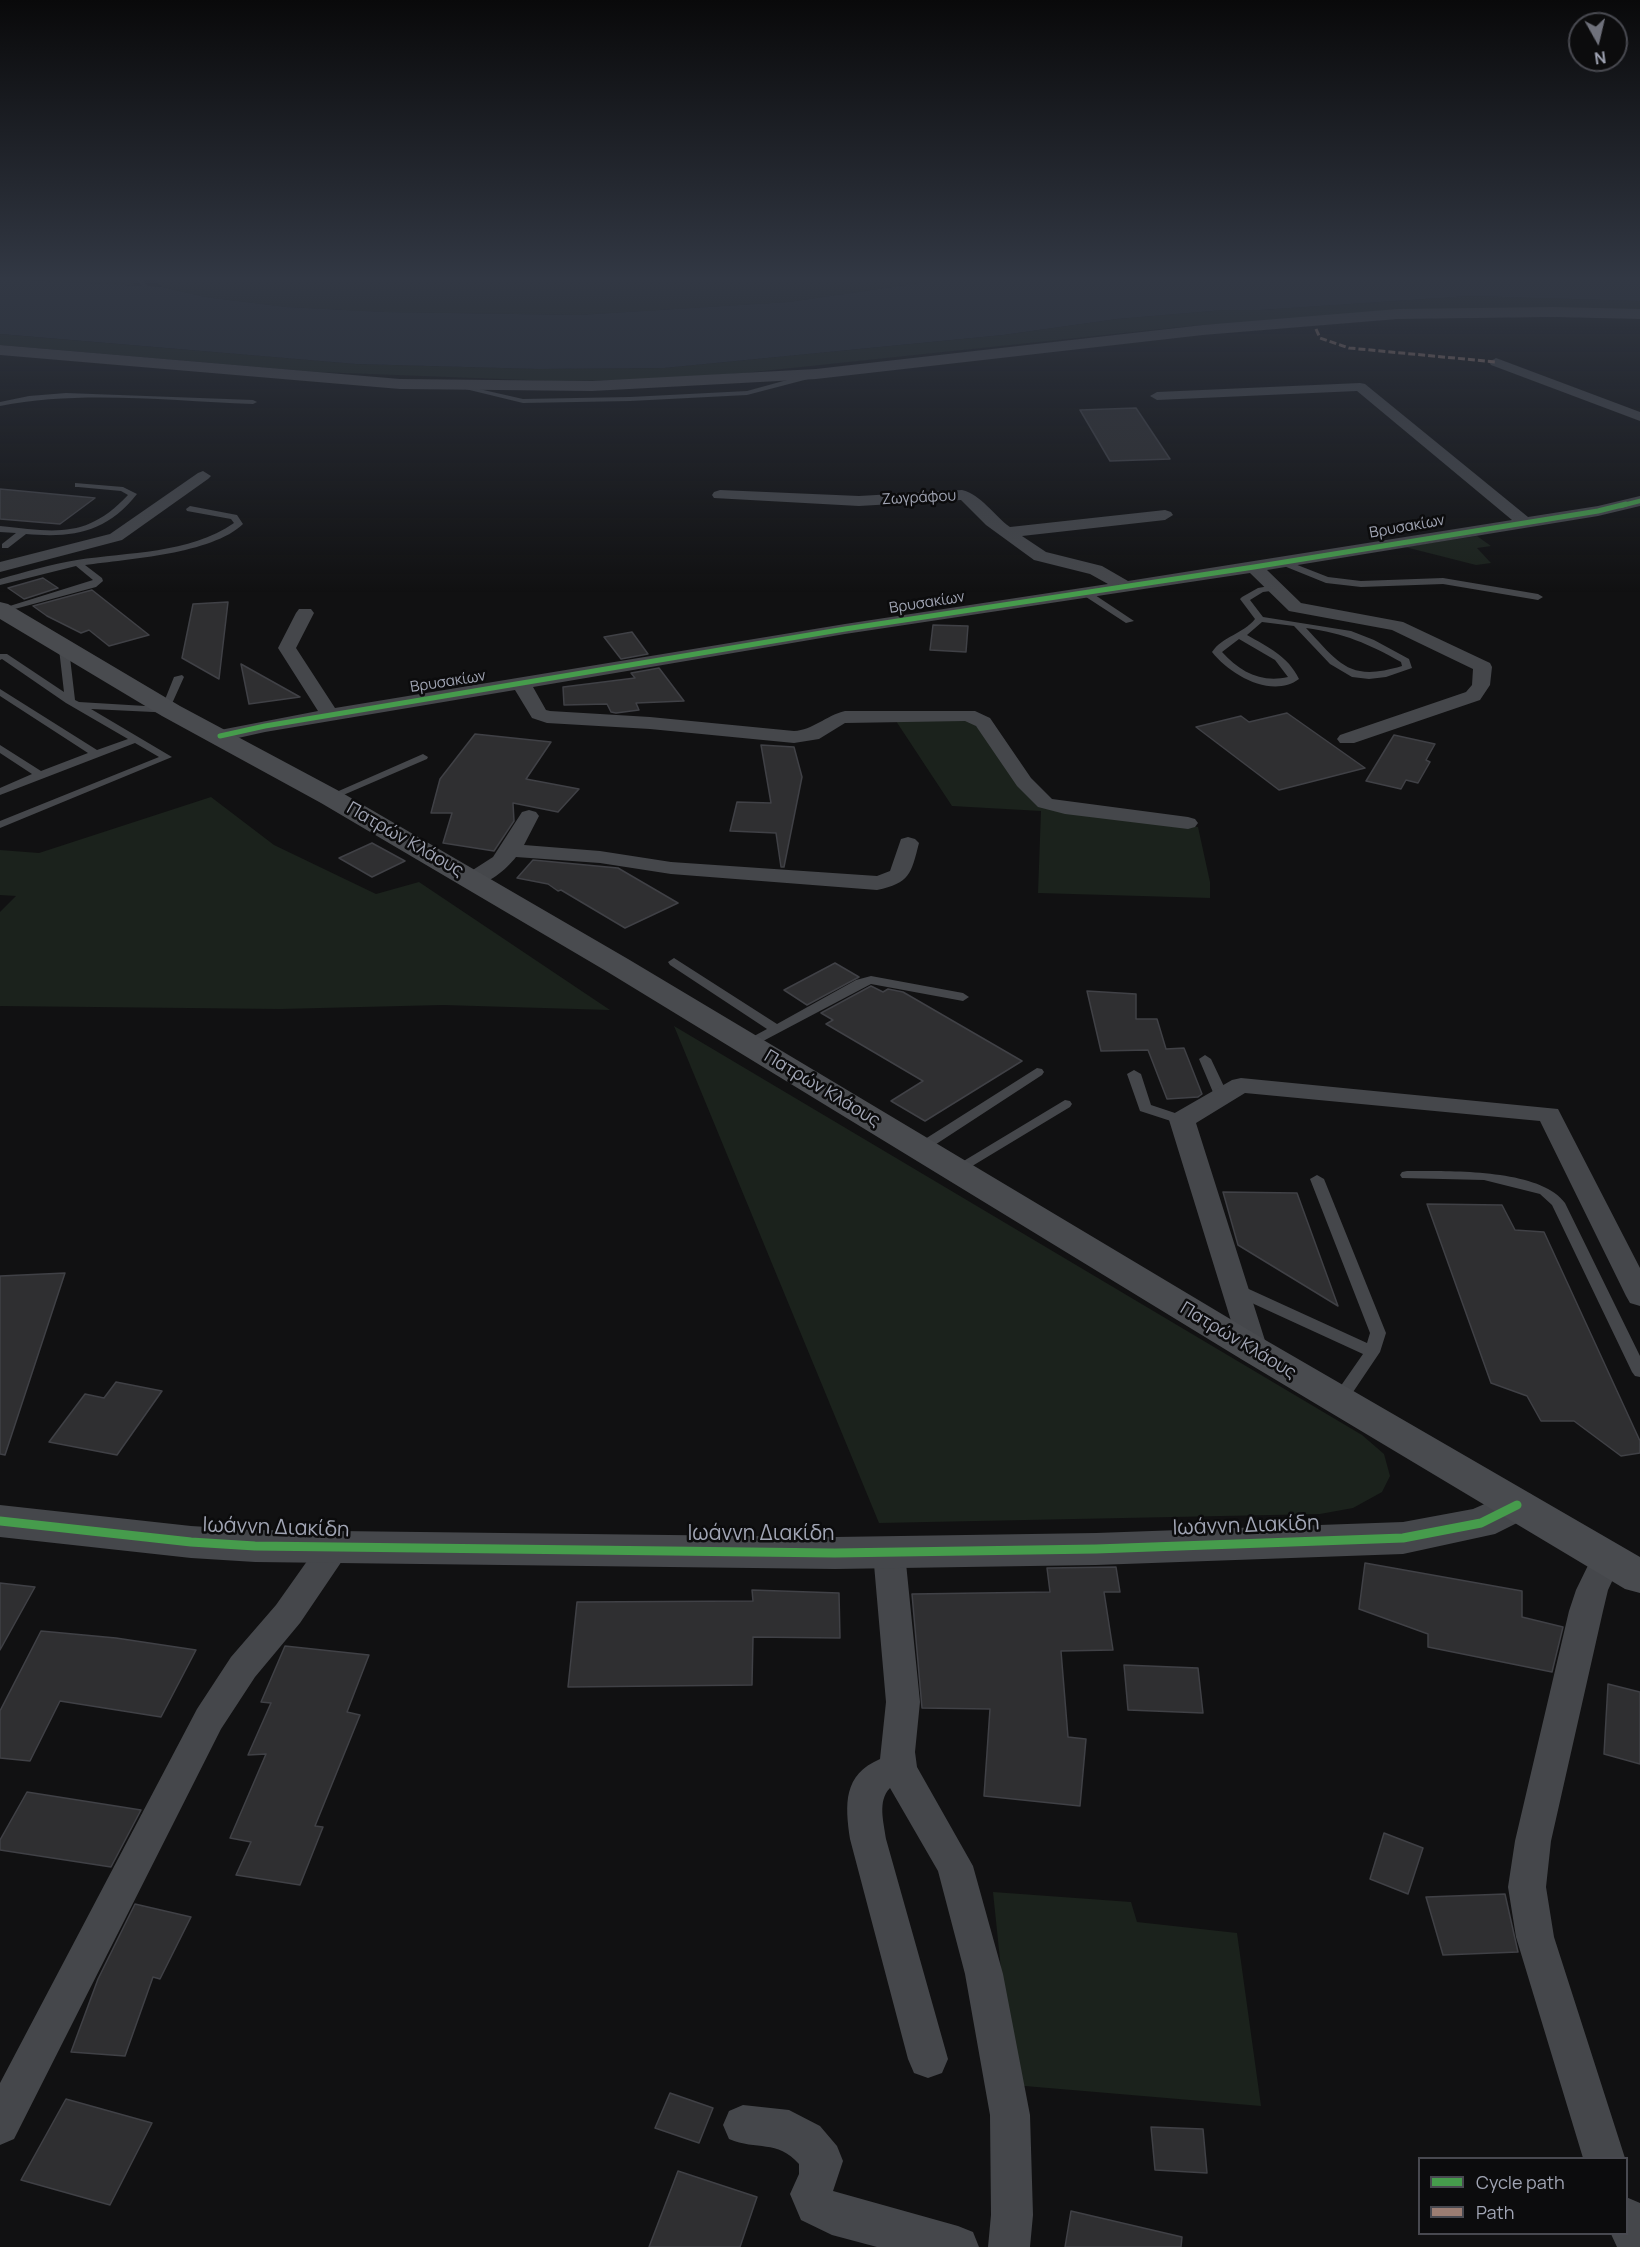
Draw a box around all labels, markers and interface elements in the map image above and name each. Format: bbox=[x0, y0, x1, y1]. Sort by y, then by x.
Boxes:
north arrow bbox=[1568, 12, 1628, 72]
text: N bbox=[1593, 46, 1607, 70]
street label: Ζωγράφου bbox=[881, 487, 957, 509]
street label: Βρυσακίων bbox=[1368, 512, 1446, 542]
street label: Βρυσακίων bbox=[888, 588, 966, 618]
street label: Βρυσακίων bbox=[409, 667, 487, 697]
street label: Πατρών Κλάους bbox=[343, 798, 467, 882]
street label: Πατρών Κλάους bbox=[760, 1046, 884, 1132]
street label: Πατρών Κλάους bbox=[1176, 1298, 1300, 1384]
street label: Ιωάννη Διακίδη bbox=[1172, 1511, 1320, 1541]
street label: Ιωάννη Διακίδη bbox=[202, 1513, 350, 1543]
street label: Ιωάννη Διακίδη bbox=[687, 1521, 835, 1547]
legend bbox=[1418, 2157, 1628, 2235]
text: Cycle path bbox=[1476, 2170, 1565, 2194]
text: Path bbox=[1476, 2200, 1514, 2224]

